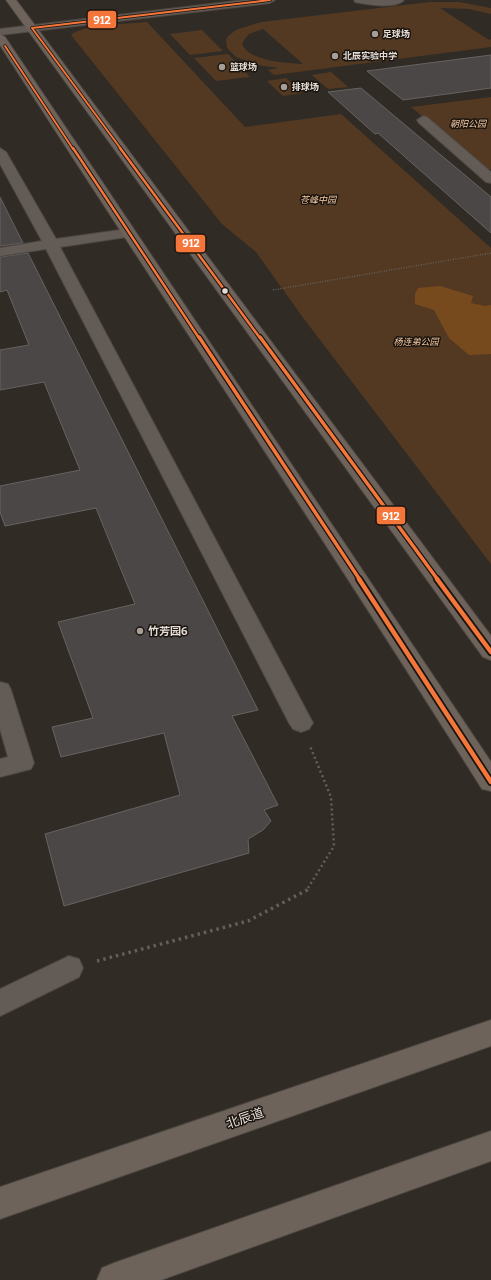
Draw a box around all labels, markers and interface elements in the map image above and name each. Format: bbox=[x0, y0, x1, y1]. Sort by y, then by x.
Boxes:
line badge: 912 bbox=[87, 10, 117, 29]
text: 912 bbox=[93, 14, 111, 27]
marker: 足球场 bbox=[370, 29, 380, 39]
place label: 足球场 bbox=[383, 29, 410, 39]
marker: 北辰实验中学 bbox=[330, 51, 340, 61]
place label: 北辰实验中学 bbox=[343, 51, 397, 61]
marker: 篮球场 bbox=[217, 62, 227, 72]
place label: 篮球场 bbox=[230, 62, 257, 72]
marker: 排球场 bbox=[279, 82, 289, 92]
place label: 排球场 bbox=[292, 82, 319, 92]
park label: 朝阳公园 bbox=[450, 119, 488, 129]
park label: 苍峰中园 bbox=[300, 195, 338, 205]
line badge: 912 bbox=[175, 234, 206, 253]
text: 912 bbox=[182, 237, 200, 250]
unlabelled marker bbox=[220, 286, 230, 296]
park label: 杨连弟公园 bbox=[393, 337, 440, 347]
line badge: 912 bbox=[376, 506, 406, 525]
text: 912 bbox=[382, 510, 400, 523]
place label: 竹芳园6 bbox=[148, 625, 188, 638]
marker: 竹芳园6 bbox=[135, 626, 145, 636]
street label: 北辰道 bbox=[224, 1105, 266, 1131]

